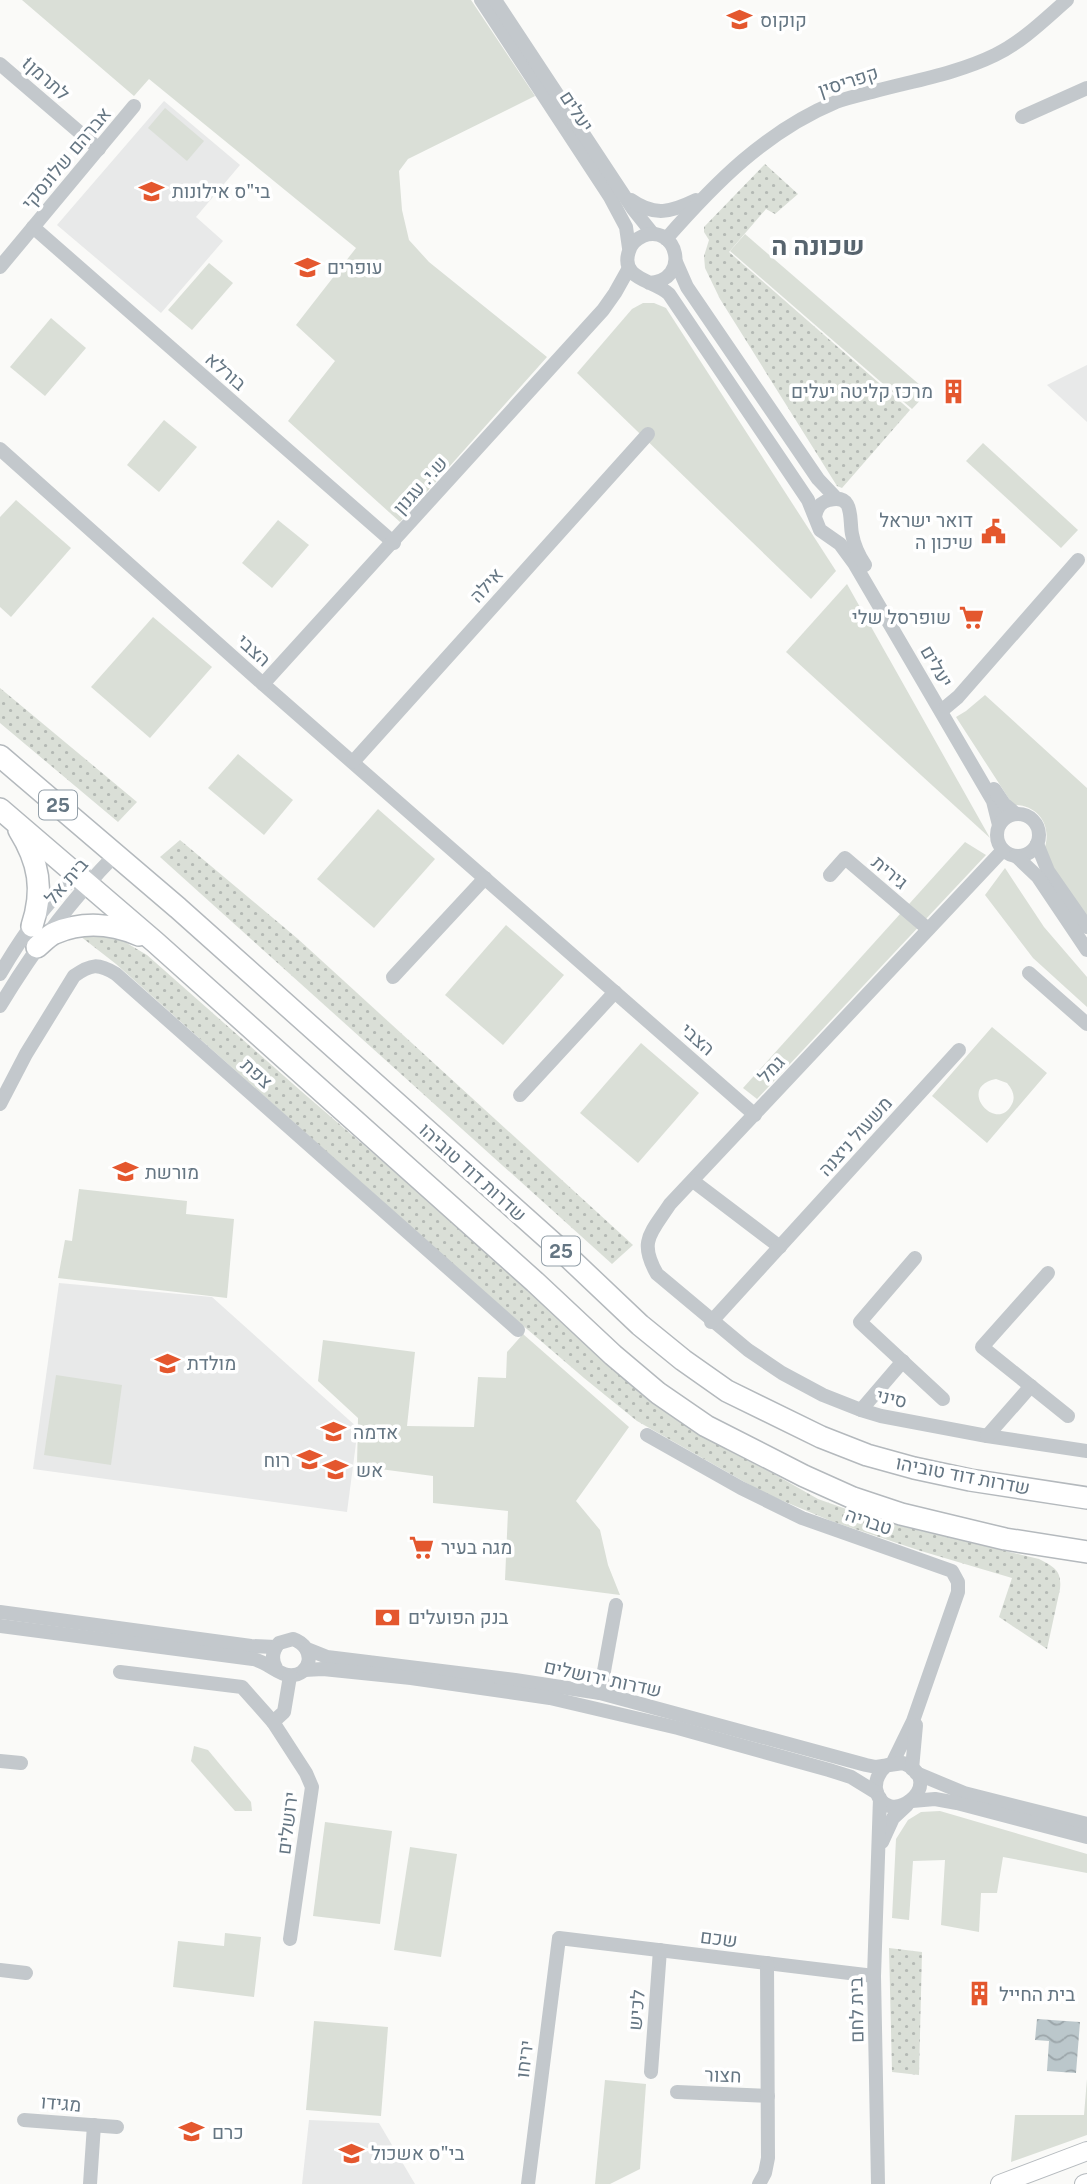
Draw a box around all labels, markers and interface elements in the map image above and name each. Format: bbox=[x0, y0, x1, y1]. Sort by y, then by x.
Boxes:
school or university icon: קוקוס bbox=[726, 6, 754, 34]
place label: קוקוס bbox=[760, 9, 807, 31]
street label: tלתרמן bbox=[18, 51, 74, 105]
street label: קפריסין bbox=[815, 61, 881, 101]
street label: יעלים bbox=[556, 86, 598, 136]
street label: אברהם שלונסקי bbox=[17, 103, 115, 213]
school or university icon: בי"ס אילונות bbox=[138, 177, 166, 205]
place label: בי"ס אילונות bbox=[172, 180, 270, 202]
district label: שכונה ה bbox=[771, 230, 865, 261]
school or university icon: עופרים bbox=[293, 253, 321, 281]
place label: עופרים bbox=[327, 256, 383, 278]
street label: בורלא bbox=[201, 347, 251, 395]
building icon: מרכז קליטה יעלים bbox=[939, 377, 967, 405]
place label: מרכז קליטה יעלים bbox=[791, 380, 933, 402]
street label: ש.י. עגנון bbox=[388, 452, 452, 518]
place label: דואר ישראל שיכון ה bbox=[879, 509, 973, 553]
public building icon: דואר ישראל שיכון ה bbox=[979, 517, 1007, 545]
street label: אילה bbox=[465, 563, 507, 607]
supermarket icon: שופרסל שלי bbox=[957, 603, 985, 631]
place label: שופרסל שלי bbox=[852, 606, 951, 628]
street label: הצבי bbox=[233, 629, 275, 671]
street label: יעלים bbox=[916, 641, 958, 691]
road number: 25 bbox=[39, 790, 77, 820]
street label: גירית bbox=[868, 851, 912, 893]
street label: בית אל bbox=[40, 853, 92, 909]
street label: הצבי bbox=[677, 1018, 719, 1060]
street label: גמל bbox=[753, 1051, 789, 1087]
street label: צפת bbox=[237, 1053, 277, 1093]
street label: משעול ניצנה bbox=[814, 1092, 896, 1180]
street label: שדרות דוד טוביהו bbox=[415, 1118, 531, 1226]
school or university icon: מורשת bbox=[111, 1158, 139, 1186]
place label: מורשת bbox=[145, 1161, 199, 1183]
road number: 25 bbox=[542, 1236, 580, 1266]
school or university icon: מולדת bbox=[153, 1349, 181, 1377]
place label: מולדת bbox=[187, 1352, 236, 1374]
street label: סיני bbox=[875, 1384, 909, 1412]
school or university icon: אדמה bbox=[319, 1418, 347, 1446]
place label: אדמה bbox=[353, 1421, 398, 1443]
school or university icon: רוח bbox=[296, 1446, 324, 1474]
place label: רוח bbox=[264, 1449, 290, 1471]
street label: שדרות דוד טוביהו bbox=[894, 1451, 1032, 1499]
school or university icon: אש bbox=[322, 1456, 350, 1484]
place label: אש bbox=[356, 1459, 383, 1481]
street label: טבריה bbox=[843, 1503, 895, 1539]
supermarket icon: מגה בעיר bbox=[407, 1533, 435, 1561]
place label: מגה בעיר bbox=[441, 1536, 512, 1558]
bank icon: בנק הפועלים bbox=[374, 1603, 402, 1631]
place label: בנק הפועלים bbox=[408, 1606, 509, 1628]
street label: שדרות ירושלים bbox=[542, 1655, 664, 1701]
street label: ירושלים bbox=[272, 1790, 302, 1856]
street label: שכם bbox=[699, 1925, 739, 1951]
street label: בית לחם bbox=[844, 1977, 868, 2043]
building icon: בית החייל bbox=[965, 1980, 993, 2008]
place label: בית החייל bbox=[999, 1983, 1075, 2005]
street label: לכיש bbox=[623, 1988, 649, 2031]
street label: יריחו bbox=[511, 2039, 537, 2079]
street label: חצור bbox=[704, 2063, 742, 2087]
street label: מגידו bbox=[40, 2090, 82, 2116]
school or university icon: כרם bbox=[178, 2118, 206, 2146]
place label: כרם bbox=[212, 2121, 244, 2143]
school or university icon: בי"ס אשכול bbox=[337, 2139, 365, 2167]
place label: בי"ס אשכול bbox=[371, 2142, 464, 2164]

